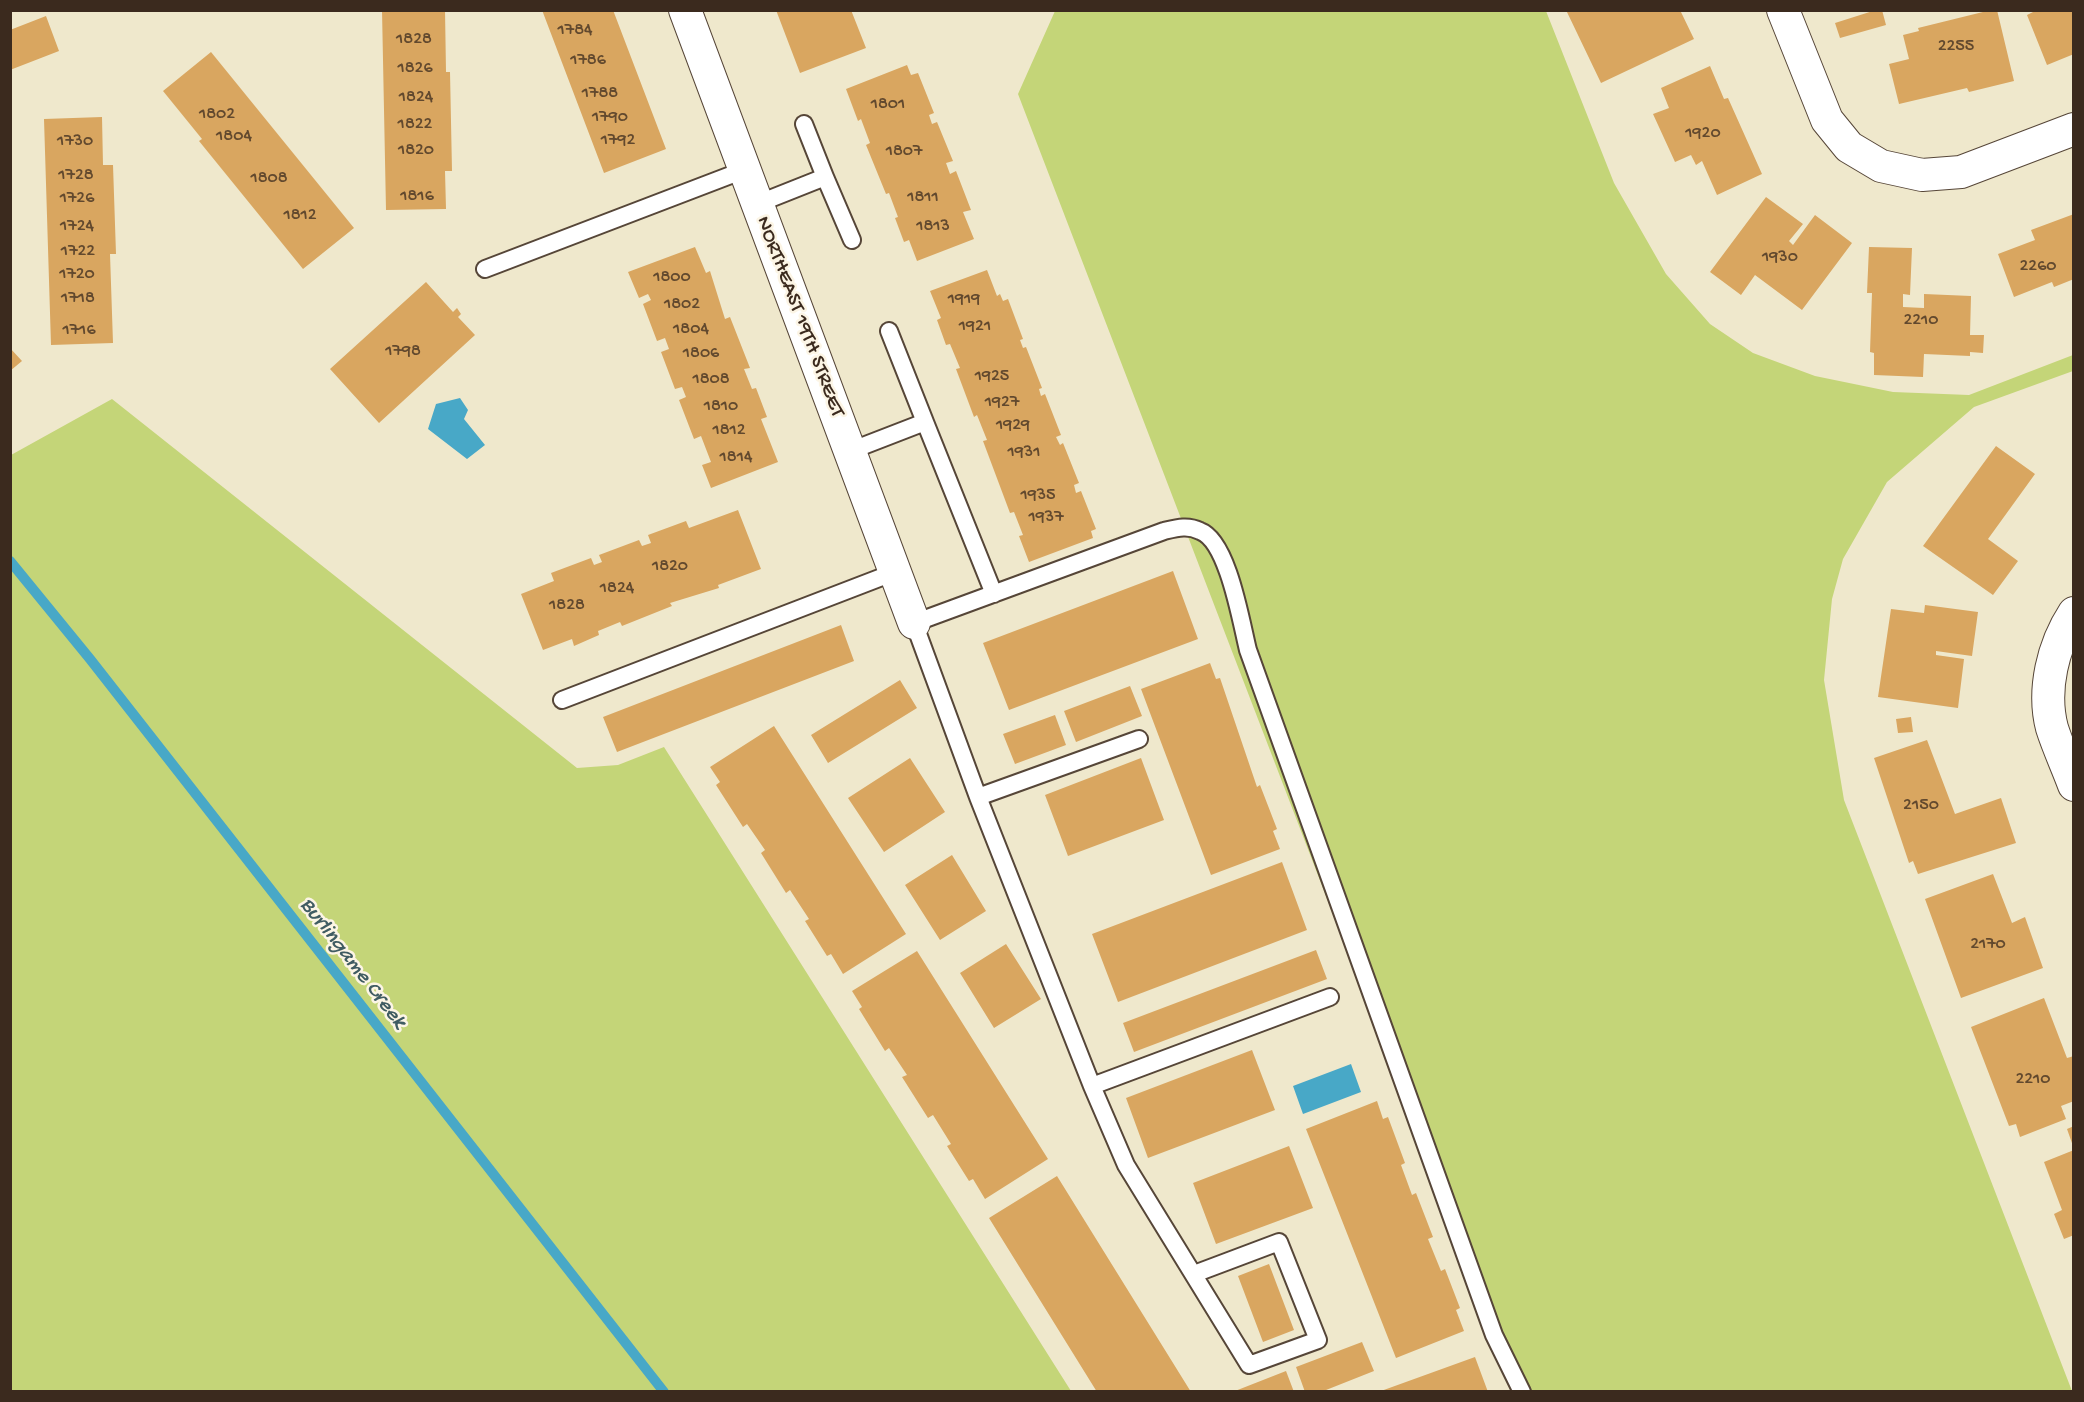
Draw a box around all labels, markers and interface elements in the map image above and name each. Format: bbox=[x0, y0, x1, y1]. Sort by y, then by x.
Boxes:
house number: 1784 bbox=[557, 20, 593, 42]
house number: 1828 bbox=[396, 29, 432, 51]
house number: 2255 bbox=[1938, 36, 1974, 58]
house number: 1786 bbox=[570, 50, 606, 72]
house number: 1826 bbox=[397, 58, 433, 80]
house number: 1788 bbox=[582, 83, 618, 105]
house number: 1824 bbox=[399, 87, 433, 109]
house number: 1801 bbox=[871, 94, 905, 116]
house number: 1802 bbox=[199, 104, 235, 126]
house number: 1790 bbox=[592, 107, 628, 129]
house number: 1822 bbox=[398, 114, 432, 136]
house number: 1920 bbox=[1685, 123, 1721, 145]
house number: 1804 bbox=[216, 126, 252, 148]
house number: 1792 bbox=[601, 130, 635, 152]
house number: 1730 bbox=[57, 131, 93, 153]
house number: 1820 bbox=[398, 140, 434, 162]
house number: 1807 bbox=[886, 141, 922, 163]
house number: 1728 bbox=[58, 165, 94, 187]
house number: 1808 bbox=[250, 168, 288, 190]
house number: 1816 bbox=[400, 186, 434, 208]
house number: 1811 bbox=[907, 187, 939, 209]
house number: 1726 bbox=[60, 188, 94, 210]
house number: 1812 bbox=[283, 205, 317, 227]
street label: NORTHEAST 19TH STREET bbox=[749, 213, 849, 421]
house number: 1724 bbox=[60, 216, 94, 238]
house number: 1813 bbox=[916, 216, 950, 238]
house number: 1722 bbox=[61, 241, 95, 263]
house number: 1930 bbox=[1762, 247, 1798, 269]
house number: 2260 bbox=[2020, 256, 2056, 278]
house number: 1720 bbox=[59, 264, 95, 286]
house number: 1800 bbox=[653, 267, 691, 289]
house number: 1718 bbox=[61, 288, 95, 310]
house number: 1919 bbox=[948, 289, 980, 311]
house number: 1802 bbox=[664, 294, 700, 316]
house number: 2210 bbox=[1903, 310, 1939, 332]
house number: 1921 bbox=[959, 316, 991, 338]
house number: 1804 bbox=[673, 319, 709, 341]
house number: 1716 bbox=[62, 320, 96, 342]
house number: 1798 bbox=[385, 341, 421, 363]
house number: 1806 bbox=[683, 343, 719, 365]
house number: 1925 bbox=[975, 366, 1009, 388]
house number: 1808 bbox=[692, 369, 730, 391]
house number: 1927 bbox=[985, 392, 1019, 414]
house number: 1810 bbox=[704, 396, 738, 418]
house number: 1929 bbox=[996, 415, 1030, 437]
house number: 1812 bbox=[712, 420, 746, 442]
house number: 1931 bbox=[1008, 442, 1040, 464]
house number: 1814 bbox=[720, 447, 752, 469]
house number: 1935 bbox=[1020, 485, 1056, 507]
house number: 1937 bbox=[1029, 507, 1063, 529]
house number: 1820 bbox=[652, 556, 688, 578]
house number: 1824 bbox=[600, 578, 634, 600]
house number: 1828 bbox=[549, 595, 585, 617]
house number: 2150 bbox=[1903, 795, 1939, 817]
water label: Burlingame Creek bbox=[293, 893, 411, 1035]
house number: 2170 bbox=[1970, 934, 2006, 956]
house number: 2210 bbox=[2015, 1069, 2051, 1091]

